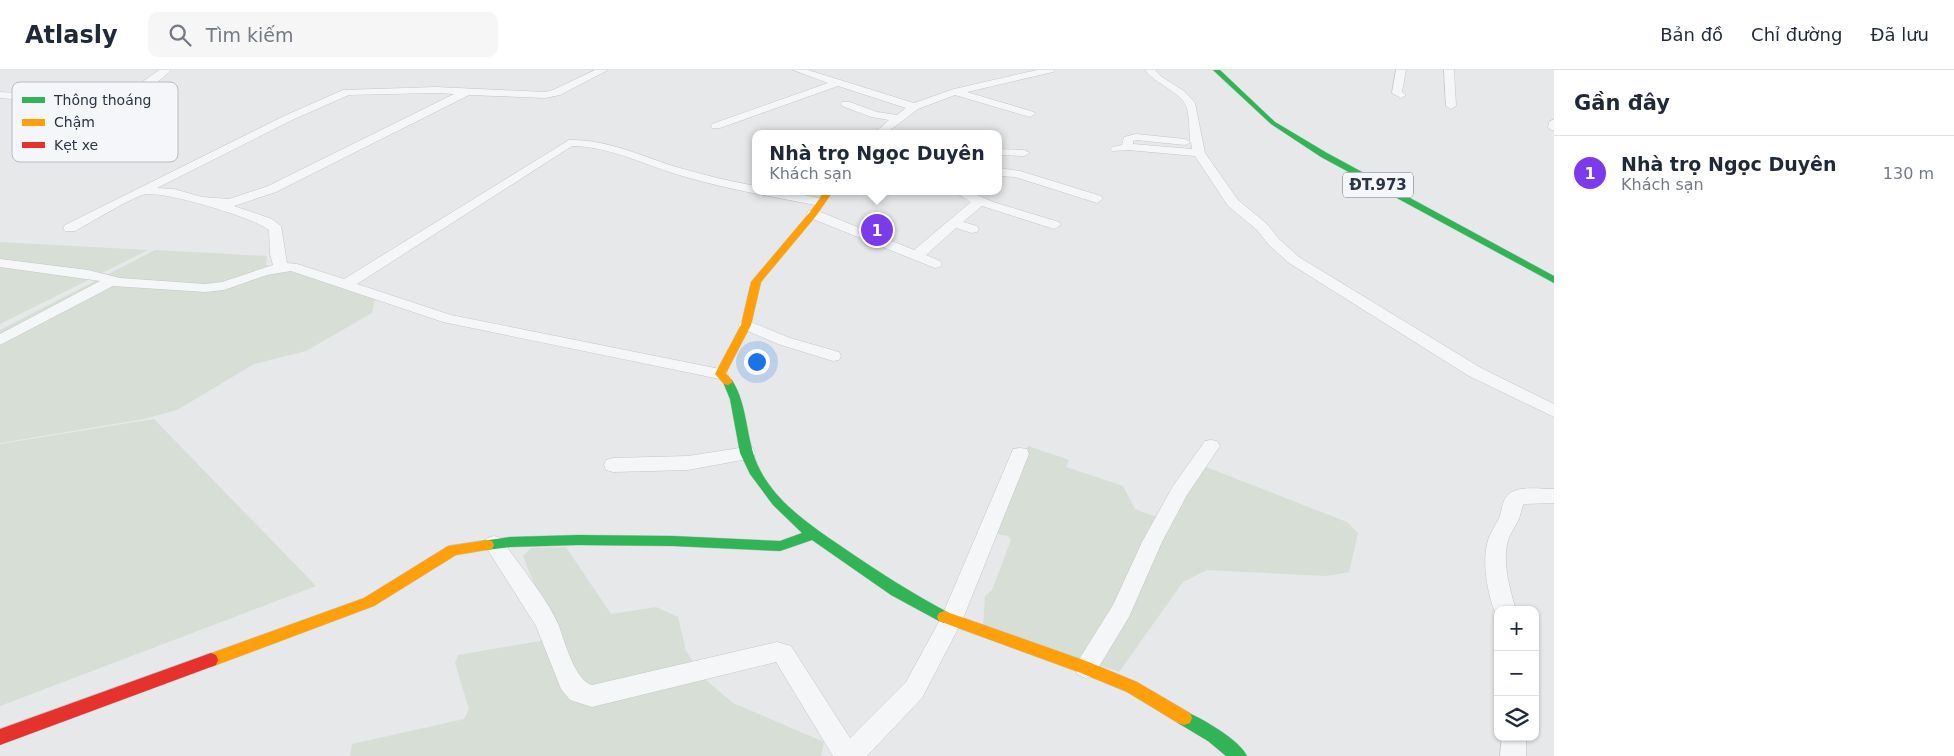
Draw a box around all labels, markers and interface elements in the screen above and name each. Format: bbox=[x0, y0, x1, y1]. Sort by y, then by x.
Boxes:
search box bbox=[148, 12, 498, 57]
text: Atlasly bbox=[25, 21, 118, 49]
icon: search bbox=[166, 21, 194, 49]
text: Tìm kiếm bbox=[206, 24, 294, 46]
text: Bản đồ bbox=[1660, 24, 1723, 45]
text: Chỉ đường bbox=[1751, 24, 1842, 45]
text: Đã lưu bbox=[1870, 24, 1929, 45]
legend bbox=[12, 82, 178, 162]
text: Gần đây bbox=[1574, 91, 1670, 115]
text: Thông thoáng bbox=[53, 92, 151, 108]
text: Chậm bbox=[54, 114, 95, 130]
popup bbox=[752, 130, 1002, 195]
text: Kẹt xe bbox=[54, 137, 98, 153]
text: Nhà trọ Ngọc Duyên bbox=[769, 142, 985, 164]
text: Nhà trọ Ngọc Duyên bbox=[1621, 153, 1837, 175]
text: Khách sạn bbox=[769, 164, 852, 183]
text: 1 bbox=[1584, 164, 1596, 183]
text: 130 m bbox=[1883, 164, 1934, 183]
road number: ĐT.973 bbox=[1343, 172, 1413, 198]
text: Khách sạn bbox=[1621, 175, 1704, 194]
pin: 1 bbox=[861, 211, 893, 249]
your location bbox=[744, 349, 770, 375]
map controls bbox=[1494, 606, 1539, 741]
button: + bbox=[1494, 606, 1539, 651]
button: − bbox=[1494, 651, 1539, 696]
button: layers bbox=[1494, 696, 1539, 741]

